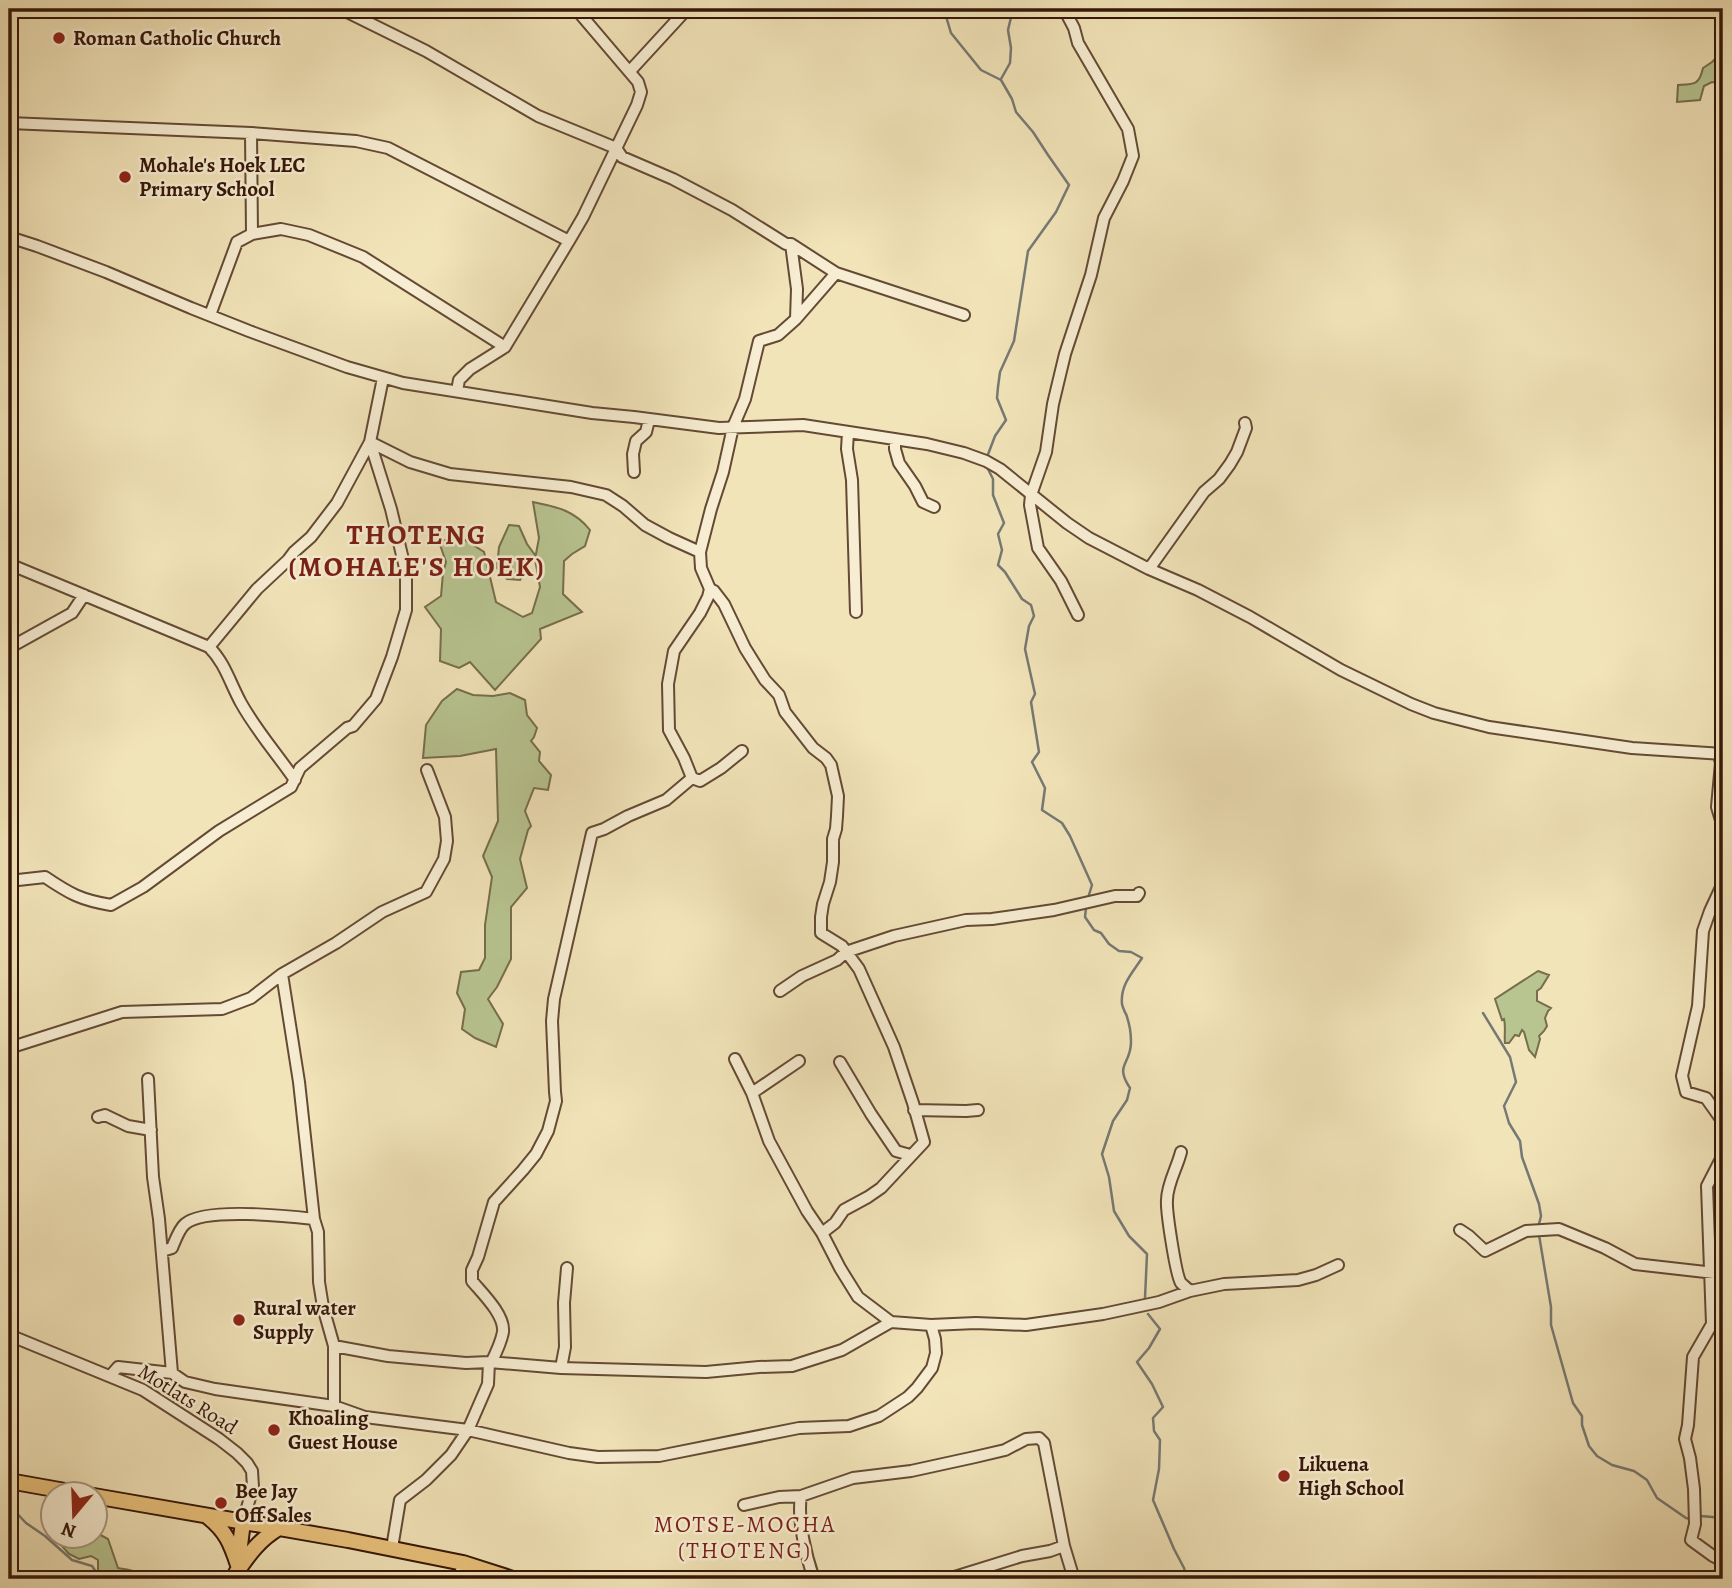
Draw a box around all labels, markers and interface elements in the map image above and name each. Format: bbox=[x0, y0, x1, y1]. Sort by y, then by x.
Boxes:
place label: Roman Catholic Church bbox=[73, 24, 281, 52]
marker: Roman Catholic Church bbox=[51, 30, 67, 46]
place label: Mohale's Hoek LEC Primary School bbox=[139, 151, 306, 203]
marker: Mohale's Hoek LEC Primary School bbox=[117, 169, 133, 185]
district label: THOTENG (MOHALE'S HOEK) bbox=[288, 516, 546, 586]
place label: Rural water Supply bbox=[253, 1294, 356, 1346]
marker: Rural water Supply bbox=[231, 1312, 247, 1328]
street label: Motlats Road bbox=[133, 1357, 244, 1441]
place label: Khoaling Guest House bbox=[288, 1404, 398, 1456]
marker: Khoaling Guest House bbox=[266, 1422, 282, 1438]
place label: Likuena High School bbox=[1298, 1450, 1404, 1502]
marker: Likuena High School bbox=[1276, 1468, 1292, 1484]
place label: Bee Jay Off Sales bbox=[235, 1477, 312, 1529]
north arrow bbox=[38, 1480, 108, 1550]
marker: Bee Jay Off Sales bbox=[213, 1495, 229, 1511]
district label: MOTSE-MOCHA (THOTENG) bbox=[654, 1509, 836, 1566]
text: N bbox=[58, 1516, 80, 1545]

